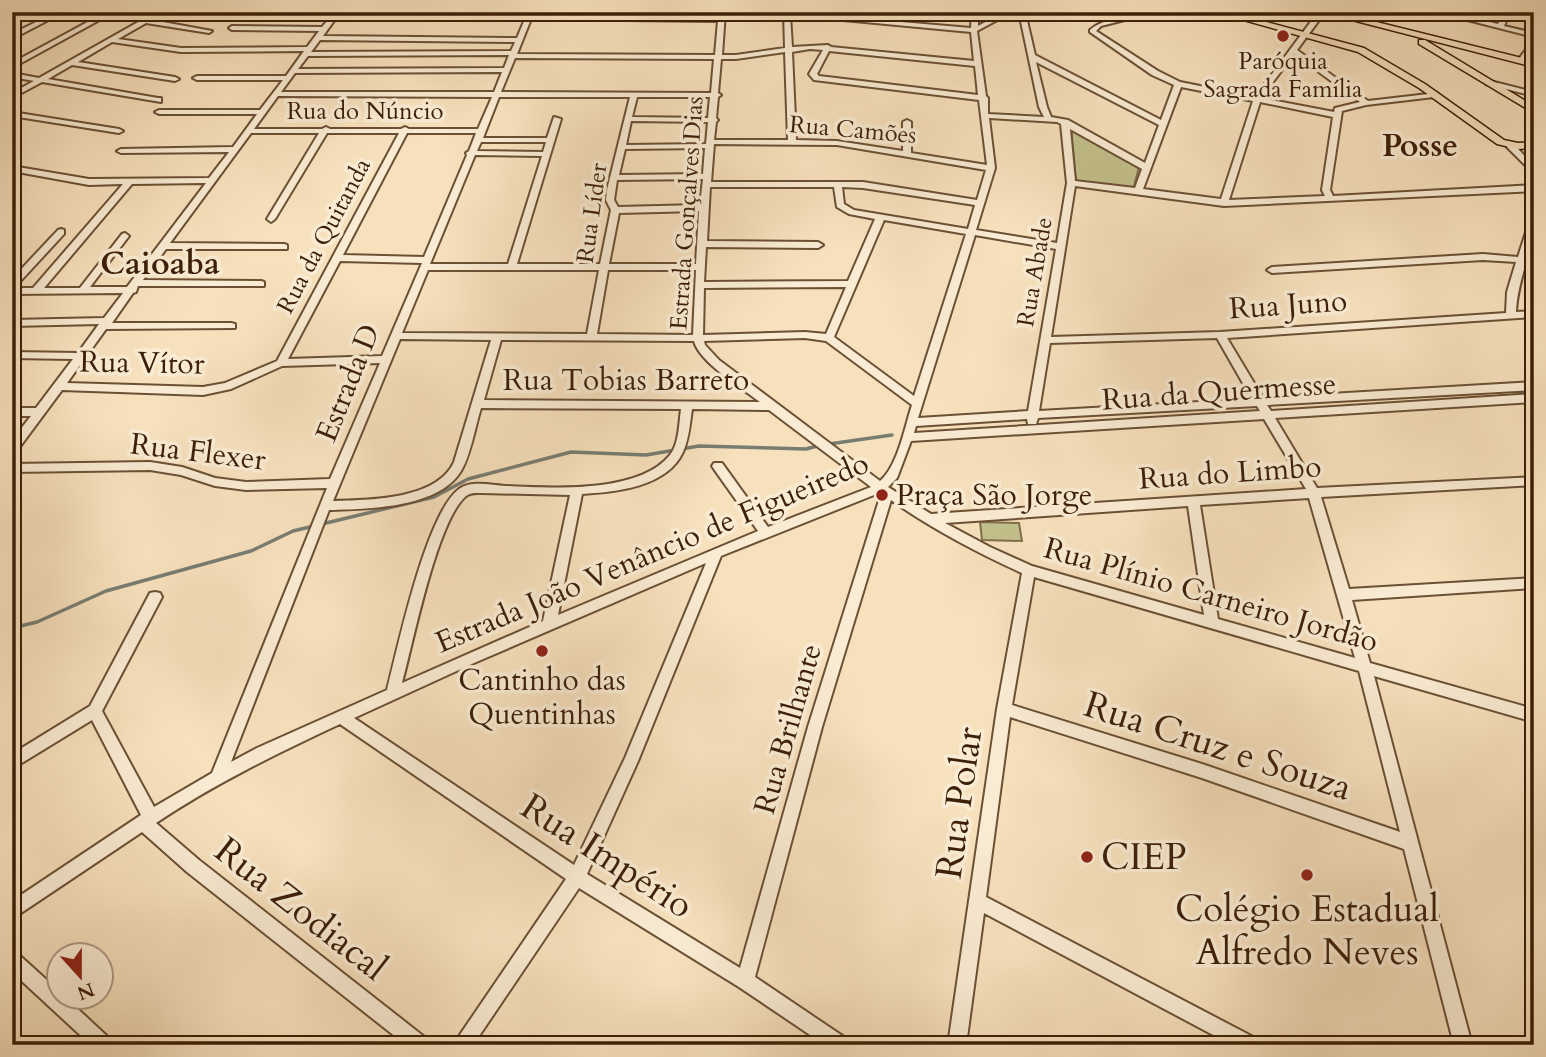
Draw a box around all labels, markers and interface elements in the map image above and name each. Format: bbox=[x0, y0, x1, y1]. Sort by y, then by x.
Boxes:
marker: Paróquia Sagrada Família bbox=[1275, 28, 1291, 44]
place label: Paróquia Sagrada Família bbox=[1204, 45, 1363, 106]
street label: Rua do Núncio bbox=[287, 95, 443, 128]
street label: Estrada Gonçalves Dias bbox=[662, 95, 712, 331]
street label: Rua Camões bbox=[788, 108, 918, 152]
district label: Posse bbox=[1382, 124, 1458, 168]
street label: Rua da Quitanda bbox=[269, 152, 379, 319]
street label: Rua Líder bbox=[569, 161, 615, 265]
street label: Rua Abade bbox=[1009, 215, 1061, 329]
district label: Caioaba bbox=[100, 242, 220, 286]
street label: Rua Juno bbox=[1228, 280, 1348, 330]
street label: Estrada D bbox=[306, 318, 390, 448]
street label: Rua Vítor bbox=[79, 341, 205, 385]
street label: Rua Tobias Barreto bbox=[503, 360, 749, 401]
street label: Rua da Quermesse bbox=[1100, 363, 1338, 421]
street label: Rua Flexer bbox=[128, 423, 268, 481]
street label: Estrada João Venâncio de Figueiredo bbox=[429, 443, 875, 663]
street label: Rua do Limbo bbox=[1137, 446, 1323, 500]
place label: Praça São Jorge bbox=[896, 475, 1092, 516]
marker: Praça São Jorge bbox=[874, 487, 890, 503]
street label: Rua Plínio Carneiro Jordão bbox=[1039, 528, 1383, 662]
street label: Rua Brilhante bbox=[744, 639, 832, 819]
marker: Cantinho das Quentinhas bbox=[534, 643, 550, 659]
place label: Cantinho das Quentinhas bbox=[458, 660, 626, 735]
street label: Rua Cruz e Souza bbox=[1078, 679, 1358, 813]
street label: Rua Polar bbox=[924, 723, 994, 882]
street label: Rua Império bbox=[511, 782, 703, 930]
street label: Rua Zodiacal bbox=[204, 826, 398, 992]
place label: CIEP bbox=[1101, 832, 1187, 882]
marker: CIEP bbox=[1079, 849, 1095, 865]
marker: Colégio Estadual Alfredo Neves bbox=[1299, 867, 1315, 883]
place label: Colégio Estadual Alfredo Neves bbox=[1175, 884, 1439, 977]
north arrow bbox=[46, 942, 116, 1012]
text: N bbox=[73, 976, 98, 1006]

